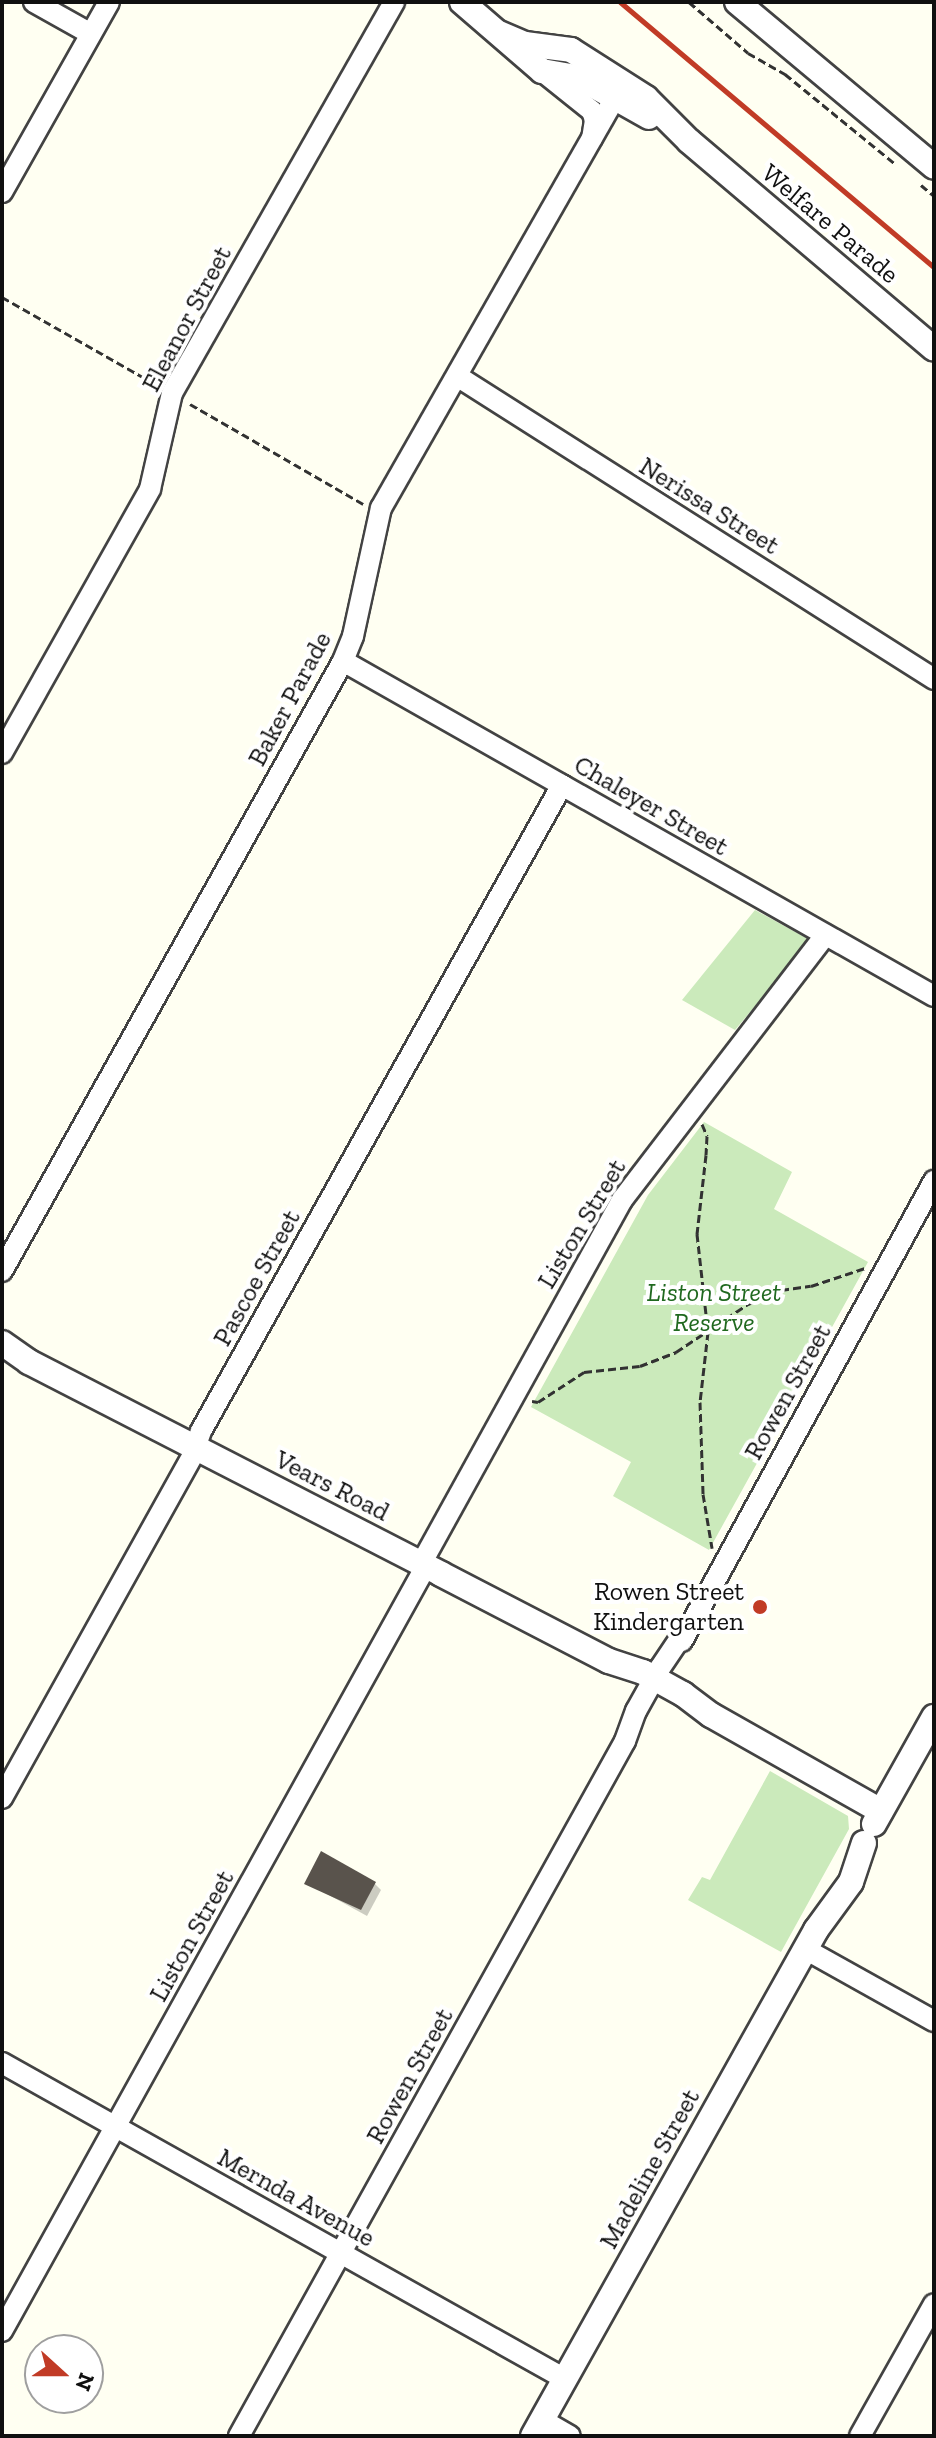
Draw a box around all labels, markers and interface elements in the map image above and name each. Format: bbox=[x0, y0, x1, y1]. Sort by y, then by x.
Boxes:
street label: Welfare Parade bbox=[755, 158, 905, 290]
street label: Eleanor Street bbox=[136, 241, 238, 397]
street label: Nerissa Street bbox=[633, 451, 785, 561]
street label: Baker Parade bbox=[242, 626, 338, 772]
street label: Chaleyer Street bbox=[568, 749, 734, 863]
street label: Liston Street bbox=[531, 1154, 633, 1294]
street label: Pascoe Street bbox=[207, 1205, 307, 1351]
park label: Liston Street Reserve bbox=[647, 1277, 781, 1338]
street label: Rowen Street bbox=[738, 1319, 838, 1465]
street label: Vears Road bbox=[270, 1444, 394, 1528]
place label: Rowen Street Kindergarten bbox=[593, 1576, 744, 1638]
marker: Rowen Street Kindergarten bbox=[751, 1598, 769, 1616]
street label: Liston Street bbox=[143, 1865, 241, 2007]
street label: Rowen Street bbox=[360, 2003, 460, 2149]
street label: Madeline Street bbox=[593, 2084, 707, 2254]
street label: Mernda Avenue bbox=[212, 2142, 380, 2254]
north arrow bbox=[24, 2334, 104, 2414]
text: N bbox=[69, 2369, 101, 2395]

